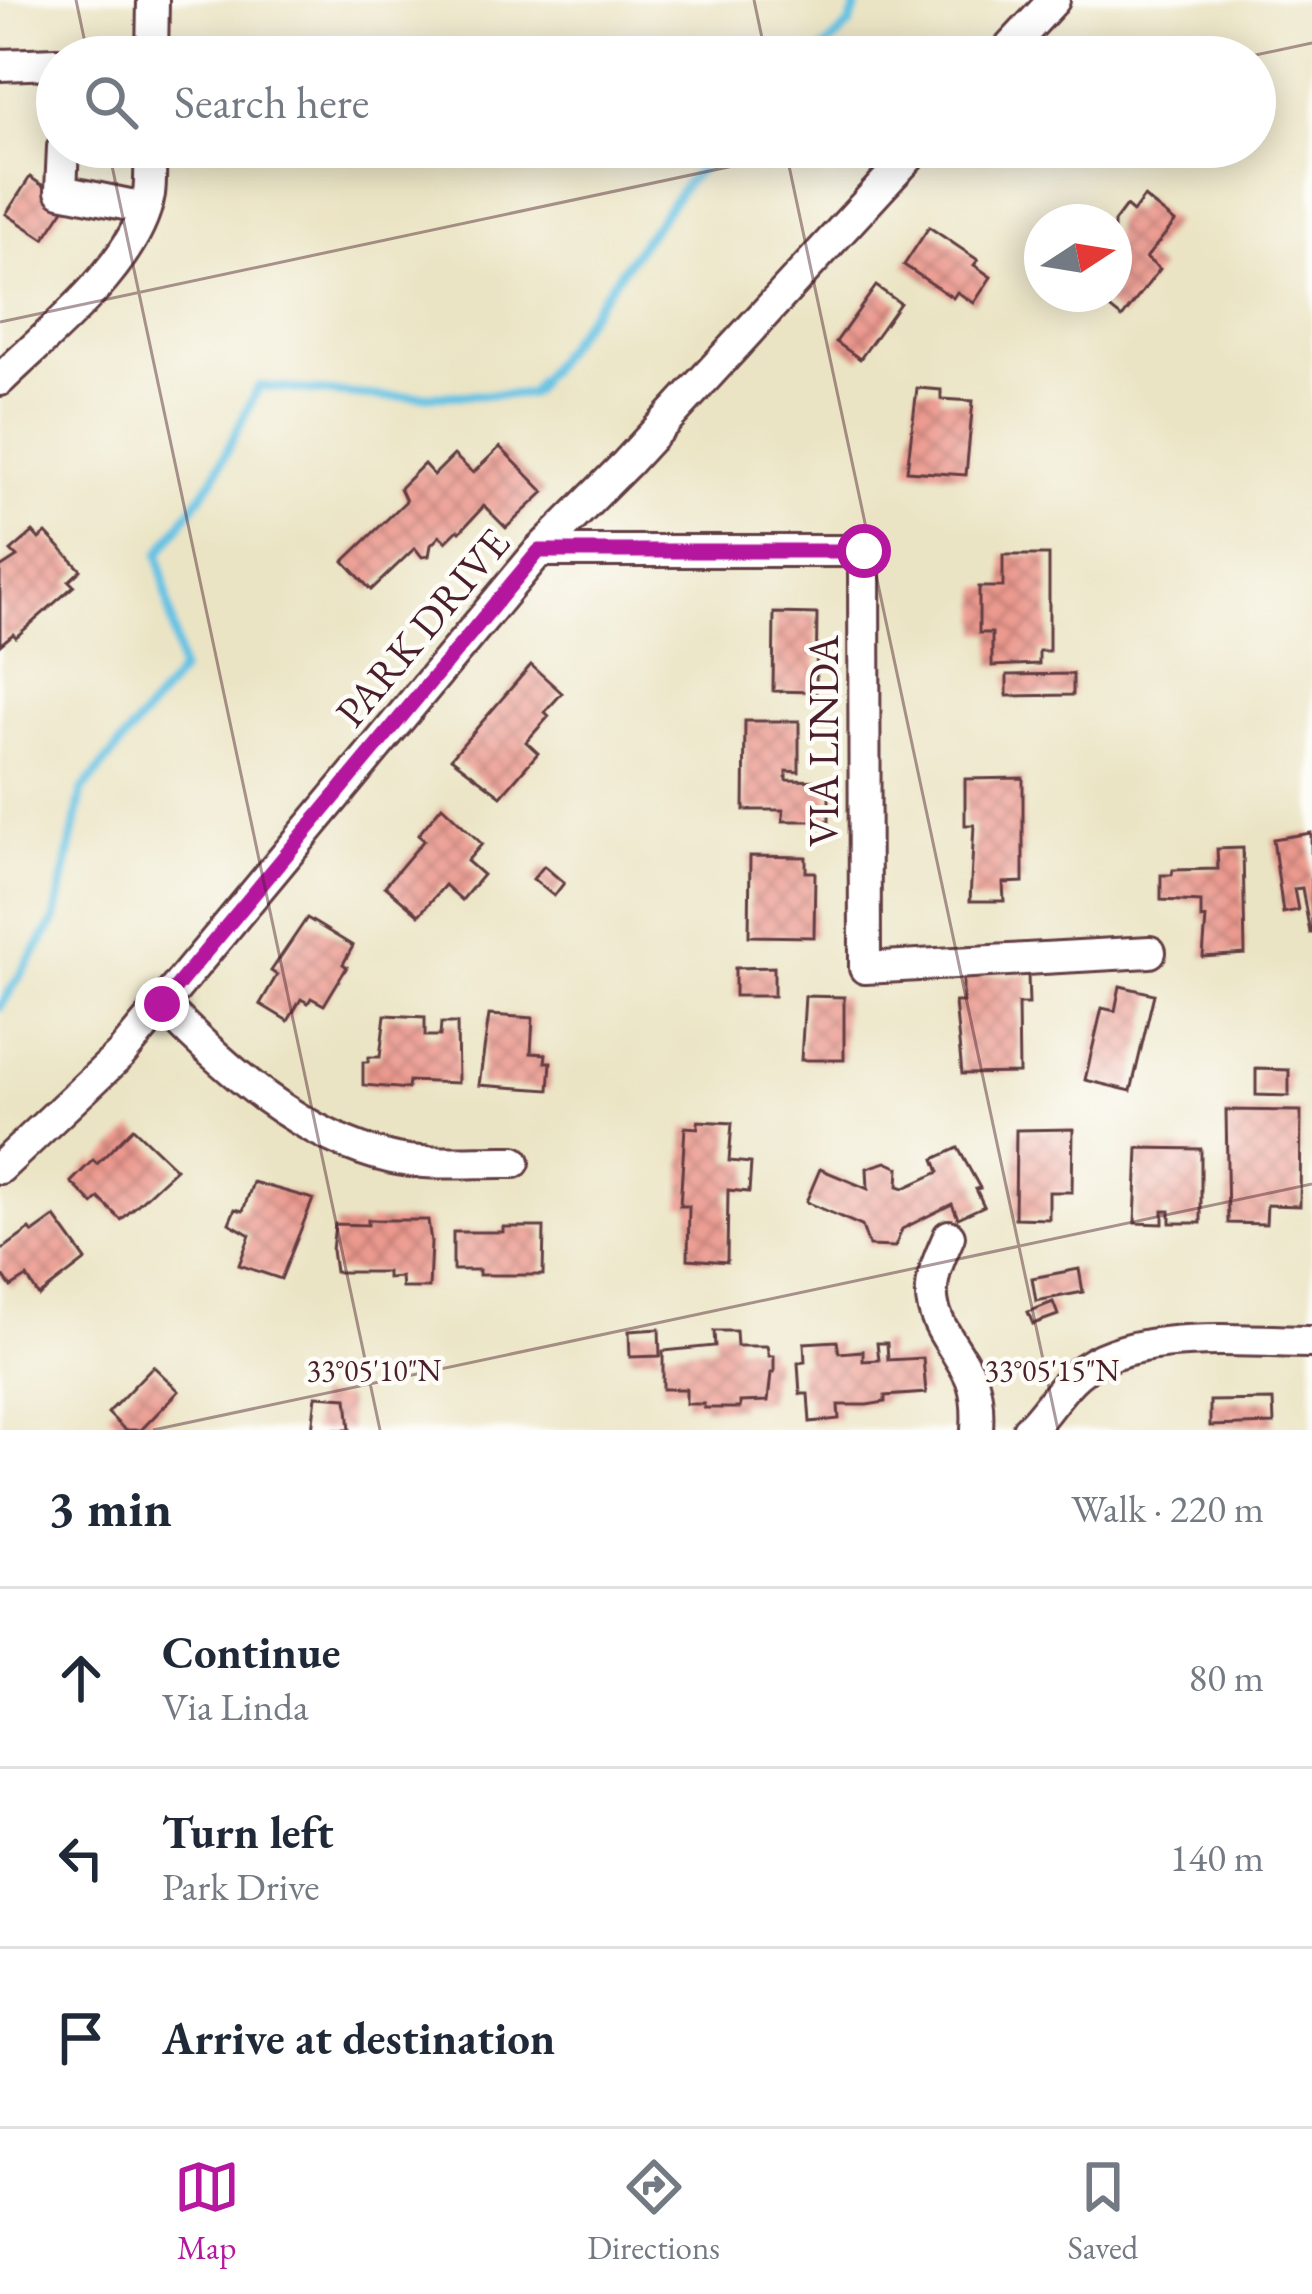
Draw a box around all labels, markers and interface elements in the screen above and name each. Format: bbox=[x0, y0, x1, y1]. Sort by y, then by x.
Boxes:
search box bbox=[36, 36, 1276, 168]
icon: search bbox=[78, 69, 144, 135]
text: Search here bbox=[174, 73, 369, 131]
north arrow bbox=[1024, 204, 1132, 312]
street label: PARK DRIVE bbox=[323, 516, 522, 738]
route start bbox=[837, 524, 891, 578]
street label: VIA LINDA bbox=[796, 634, 851, 847]
route end bbox=[135, 977, 189, 1031]
text: 33°05'10"N bbox=[307, 1351, 442, 1390]
text: 33°05'15"N bbox=[985, 1351, 1120, 1390]
text: 3 min bbox=[48, 1475, 172, 1541]
text: Walk · 220 m bbox=[1071, 1483, 1264, 1534]
text: Continue bbox=[162, 1623, 340, 1681]
icon: ahead bbox=[48, 1645, 114, 1711]
text: 80 m bbox=[1188, 1652, 1264, 1703]
text: Via Linda bbox=[162, 1681, 309, 1732]
text: Turn left bbox=[162, 1803, 334, 1861]
icon: left bbox=[48, 1825, 114, 1891]
text: 140 m bbox=[1170, 1832, 1264, 1883]
text: Park Drive bbox=[162, 1861, 320, 1912]
icon: arrive bbox=[48, 2005, 114, 2071]
text: Arrive at destination bbox=[162, 2009, 555, 2067]
tab: Map bbox=[174, 2154, 240, 2269]
tab: Directions bbox=[587, 2154, 720, 2269]
tab: Saved bbox=[1068, 2154, 1138, 2269]

